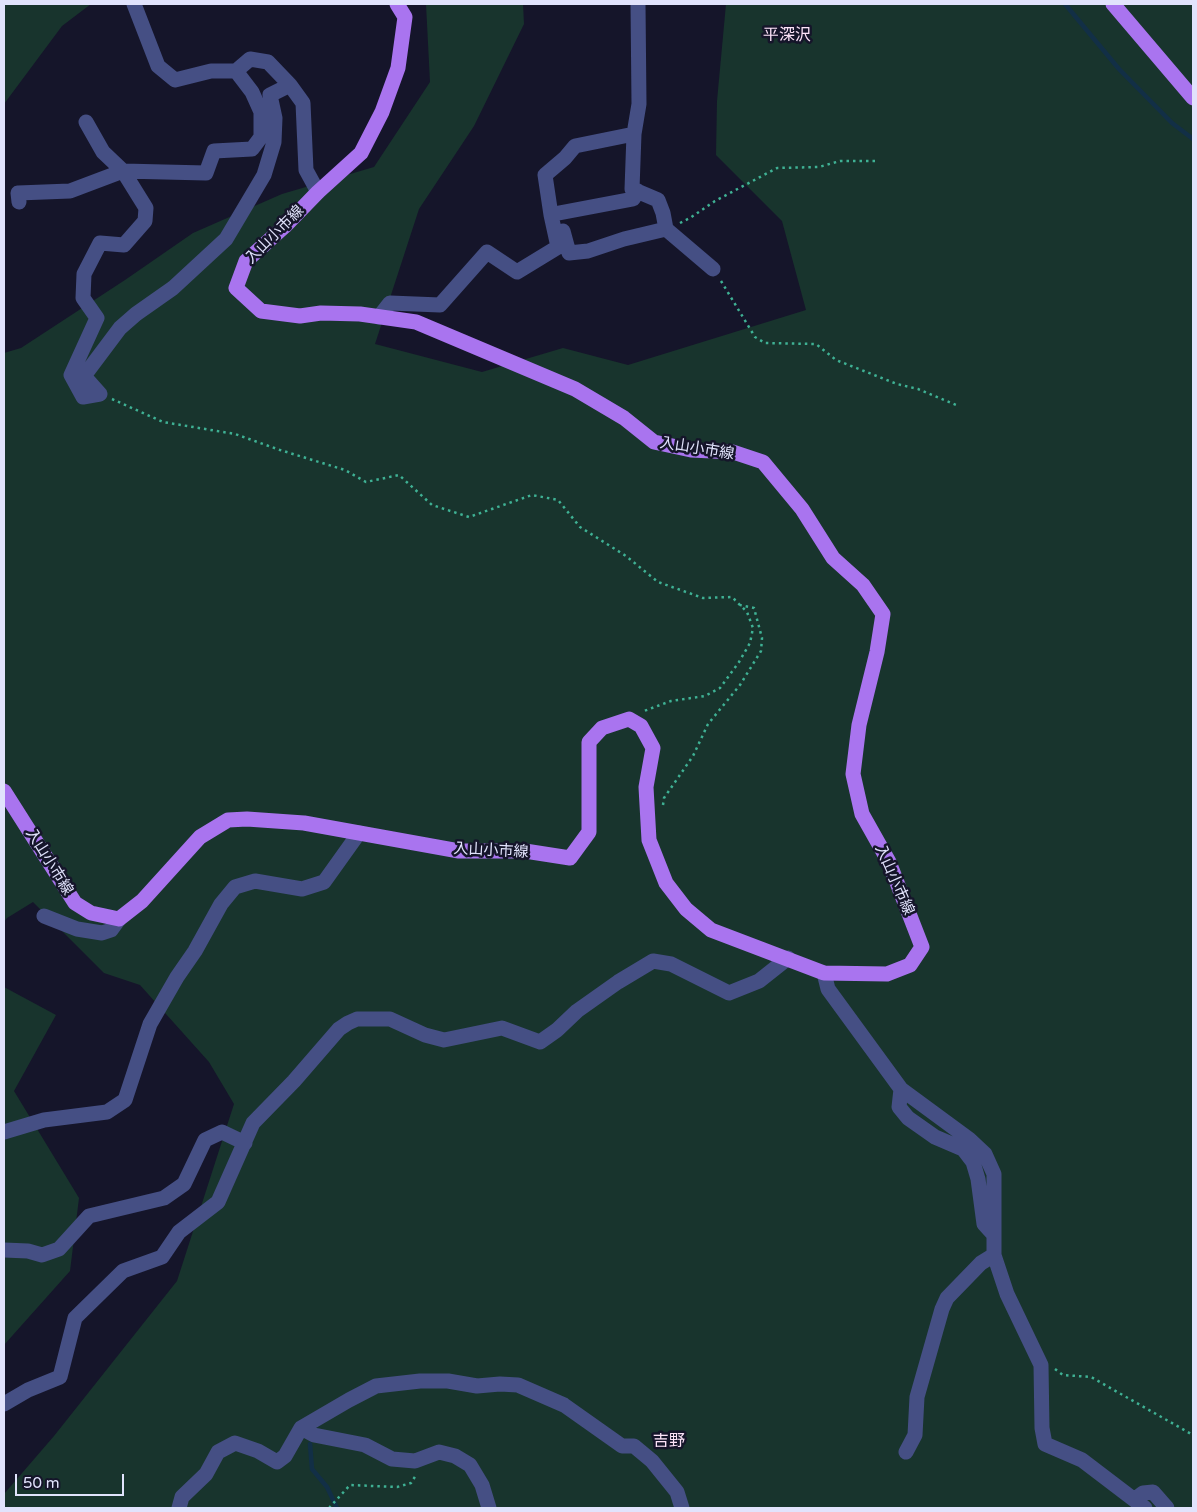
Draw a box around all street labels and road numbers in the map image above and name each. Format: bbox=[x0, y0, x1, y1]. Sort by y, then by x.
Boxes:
street label: 入山小市線 bbox=[242, 202, 308, 268]
street label: 入山小市線 bbox=[659, 434, 735, 464]
street label: 入山小市線 bbox=[21, 825, 77, 899]
street label: 入山小市線 bbox=[453, 840, 529, 862]
street label: 入山小市線 bbox=[871, 842, 917, 918]

